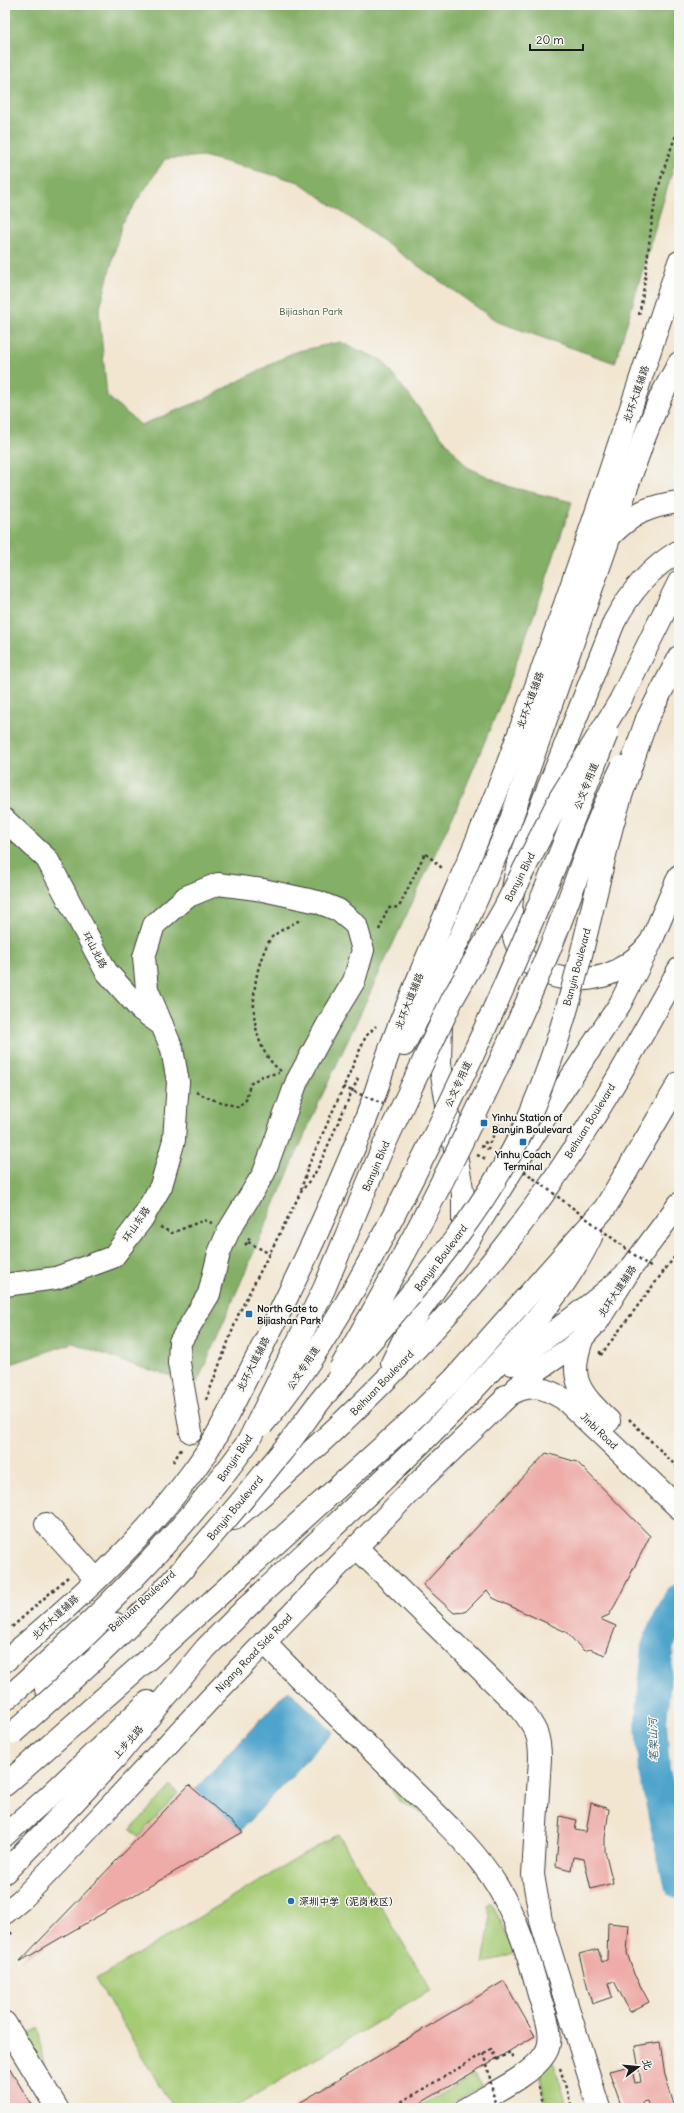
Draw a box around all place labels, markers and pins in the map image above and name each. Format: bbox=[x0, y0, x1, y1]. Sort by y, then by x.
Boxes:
place label: Yinhu Station of Banyin Boulevard bbox=[491, 1111, 572, 1136]
marker: Yinhu Station of Banyin Boulevard bbox=[479, 1118, 489, 1128]
marker: Yinhu Coach Terminal bbox=[518, 1137, 528, 1147]
place label: Yinhu Coach Terminal bbox=[494, 1148, 551, 1173]
place label: North Gate to Bijiashan Park bbox=[257, 1302, 321, 1327]
marker: North Gate to Bijiashan Park bbox=[244, 1309, 254, 1319]
place label: 深圳中学（泥岗校区） bbox=[299, 1895, 399, 1908]
marker: 深圳中学（泥岗校区） bbox=[286, 1896, 296, 1906]

